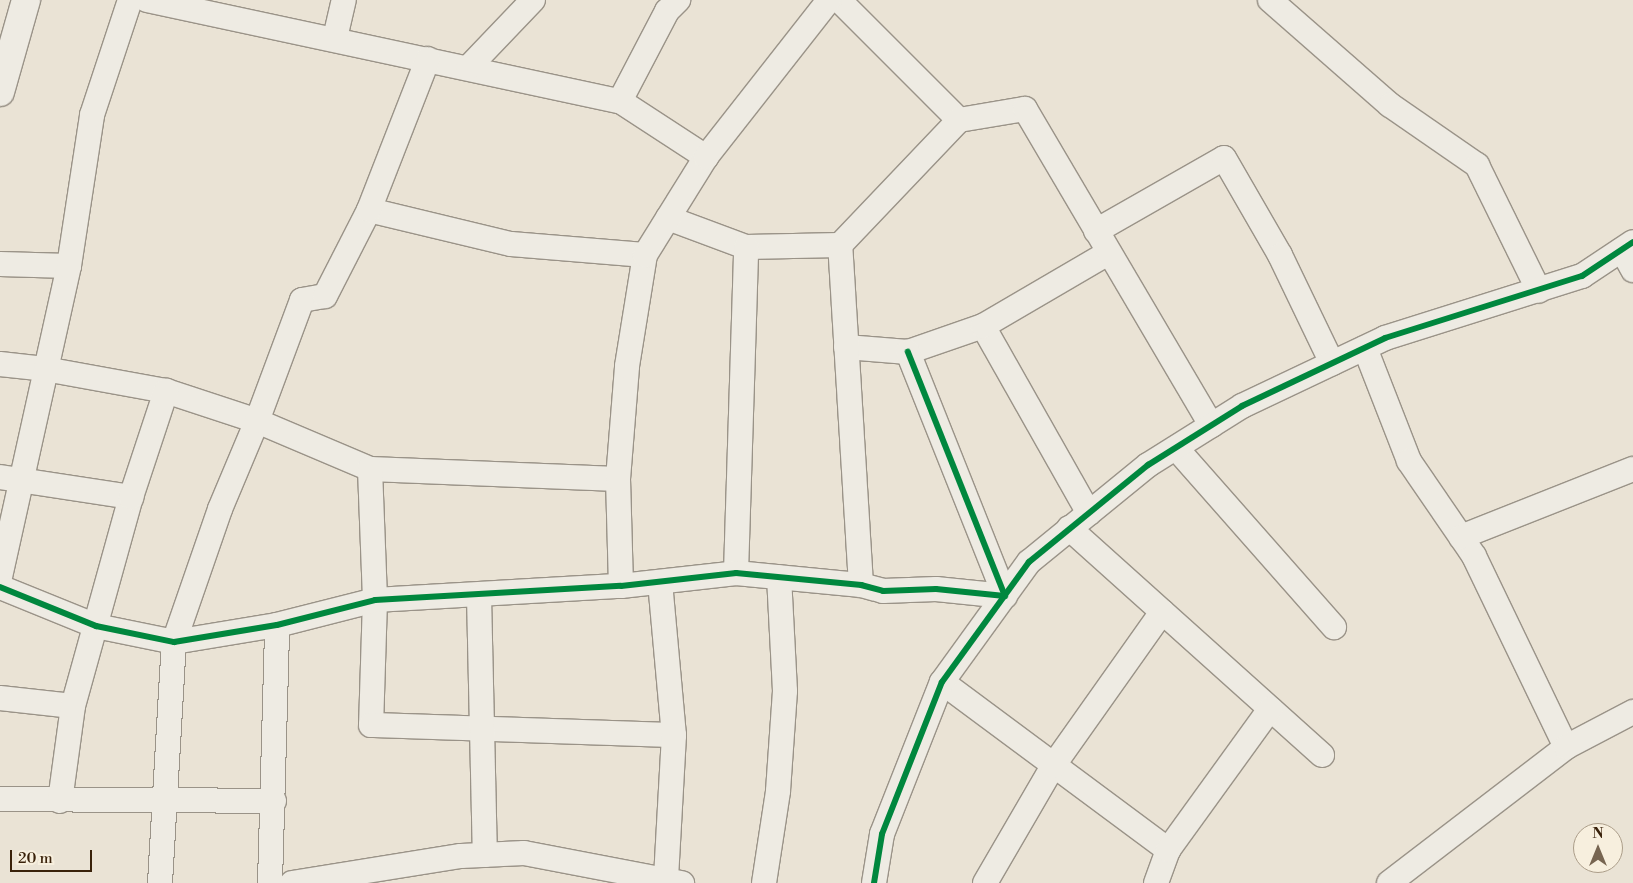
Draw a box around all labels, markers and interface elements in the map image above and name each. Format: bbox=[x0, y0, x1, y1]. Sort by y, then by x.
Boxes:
north arrow bbox=[1573, 823, 1623, 873]
text: N bbox=[1592, 825, 1604, 843]
scale bar bbox=[12, 840, 95, 872]
text: 20 m bbox=[18, 849, 53, 868]

